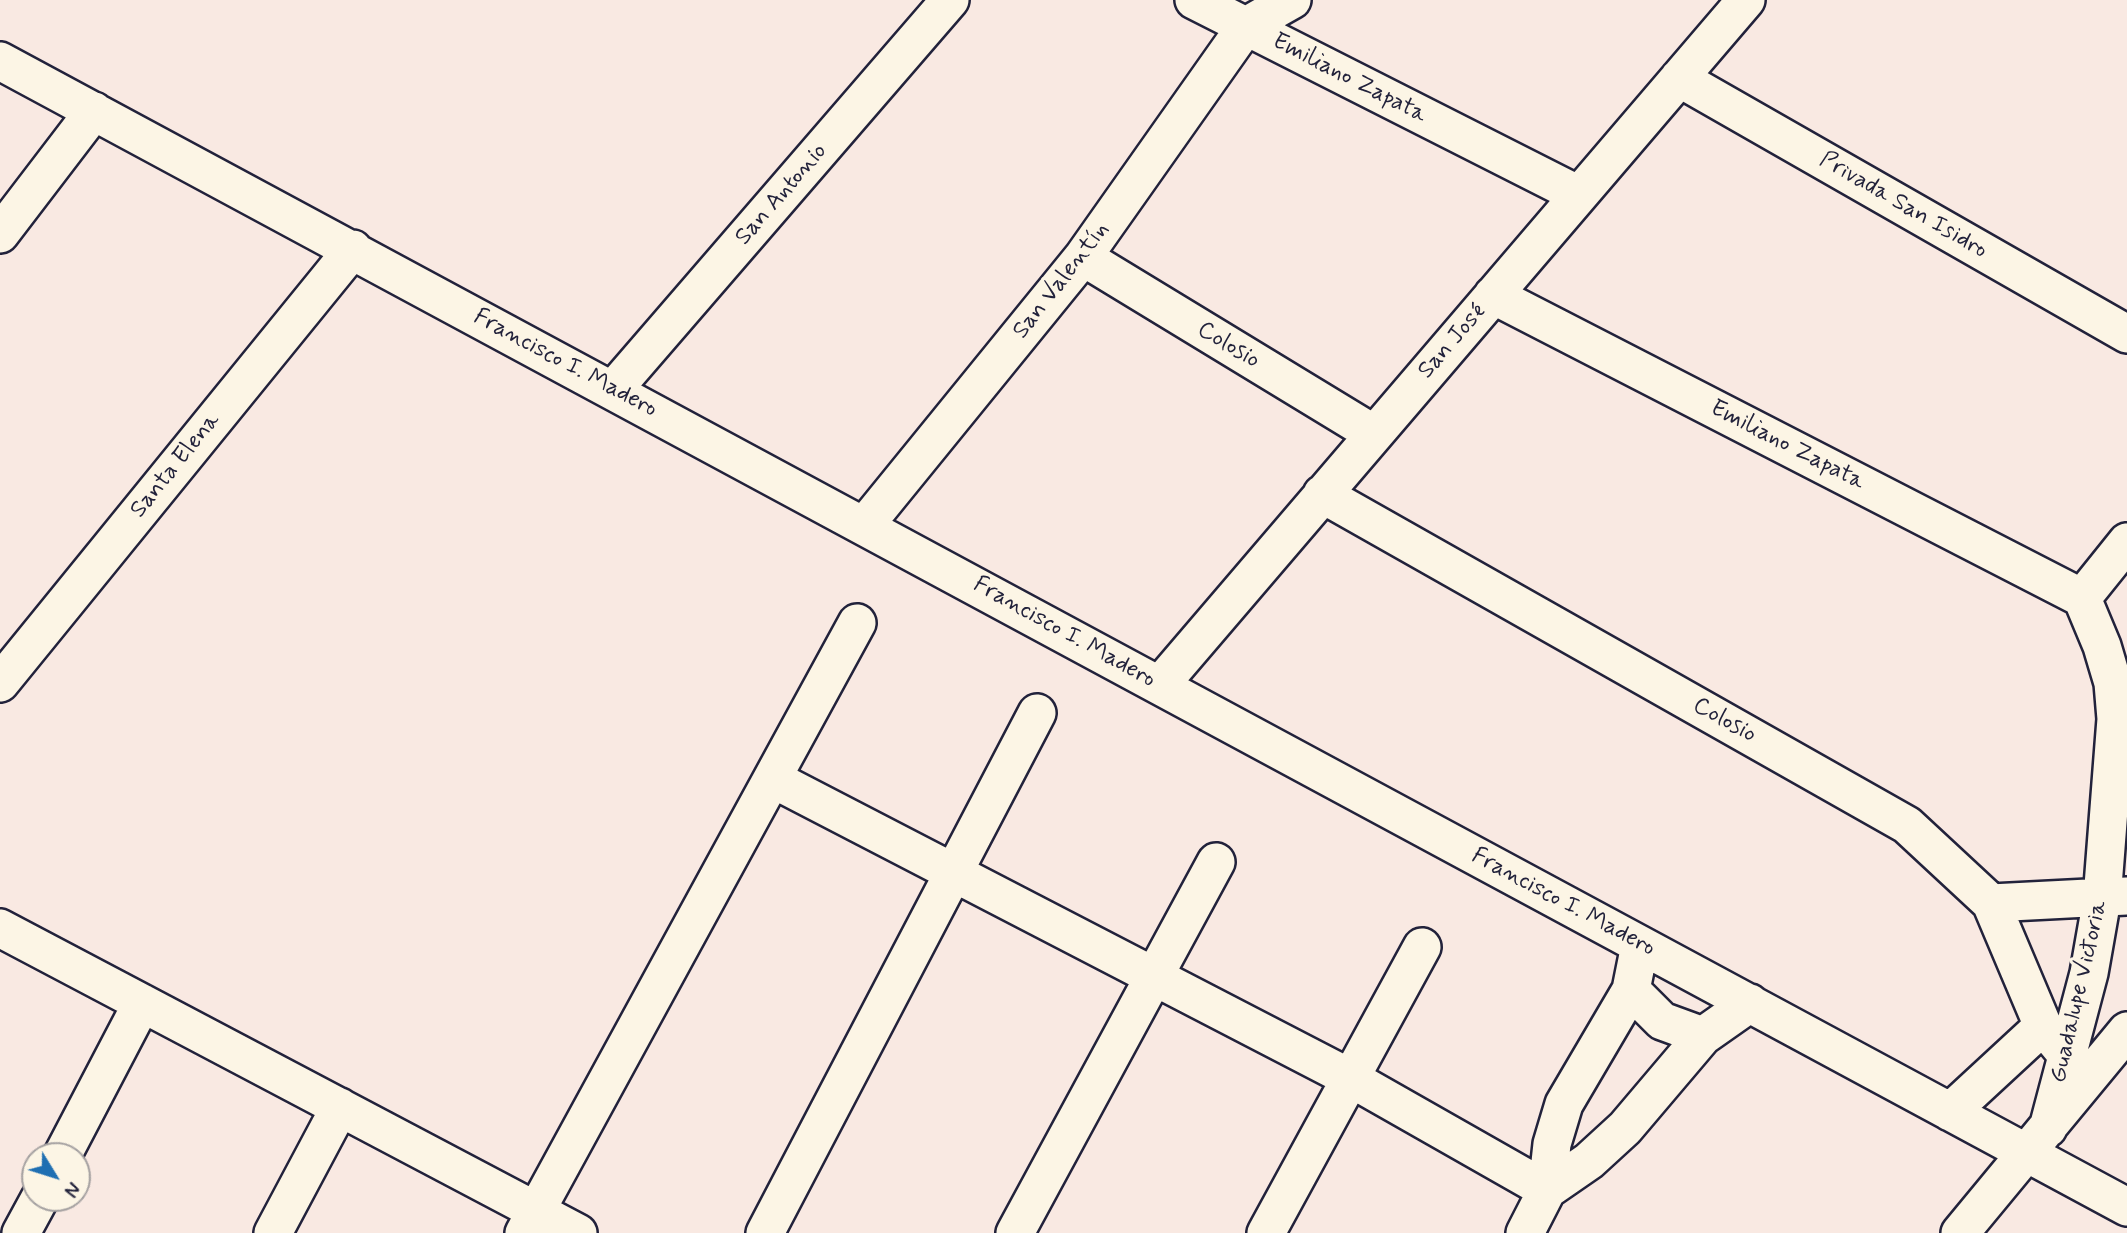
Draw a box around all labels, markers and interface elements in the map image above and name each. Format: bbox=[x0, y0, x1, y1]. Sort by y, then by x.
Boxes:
street label: Emiliano Zapata bbox=[1267, 28, 1431, 130]
street label: San Antonio bbox=[730, 138, 834, 252]
street label: Privada San Isidro bbox=[1814, 146, 1992, 266]
street label: San Valentín bbox=[1007, 217, 1117, 345]
street label: San José bbox=[1413, 299, 1493, 385]
street label: Francisco I. Madero bbox=[468, 303, 662, 425]
street label: Colosio bbox=[1191, 316, 1265, 376]
street label: Emiliano Zapata bbox=[1705, 395, 1869, 497]
street label: Santa Elena bbox=[125, 408, 227, 524]
street label: Francisco I. Madero bbox=[968, 571, 1160, 695]
street label: Colosio bbox=[1687, 692, 1761, 750]
street label: Francisco I. Madero bbox=[1466, 842, 1660, 964]
street label: Guadalupe Victoria bbox=[2045, 898, 2115, 1086]
north arrow bbox=[21, 1142, 91, 1212]
text: N bbox=[58, 1176, 85, 1202]

